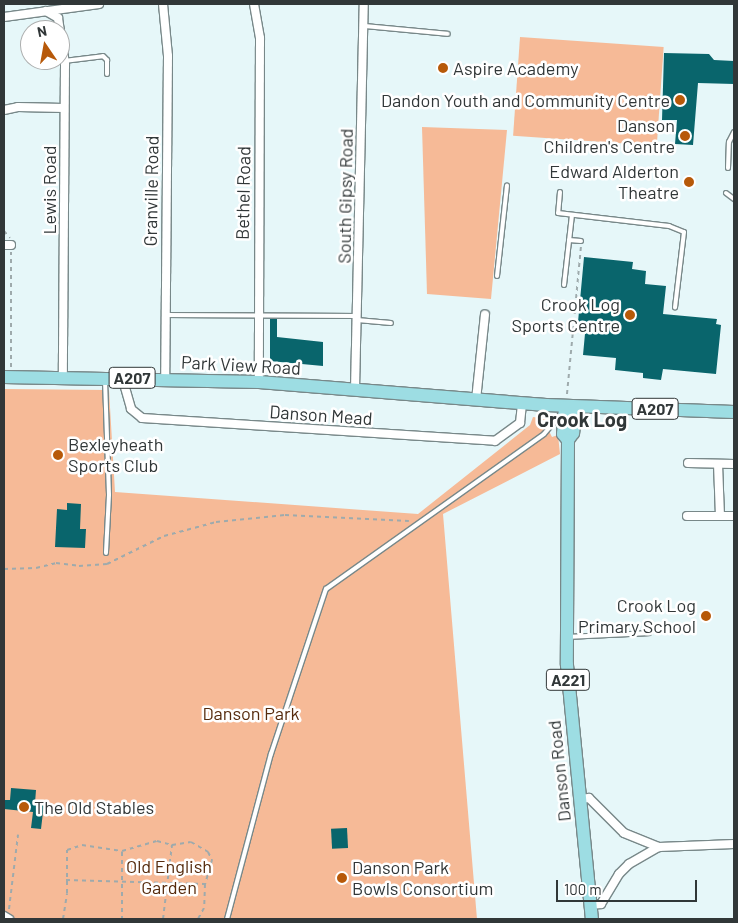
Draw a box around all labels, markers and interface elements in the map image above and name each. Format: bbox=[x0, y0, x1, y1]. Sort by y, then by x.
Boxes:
north arrow bbox=[20, 20, 70, 70]
text: N bbox=[36, 22, 48, 40]
place label: Aspire Academy bbox=[453, 57, 578, 79]
marker: Aspire Academy bbox=[437, 62, 449, 74]
place label: Dandon Youth and Community Centre bbox=[381, 89, 670, 111]
marker: Dandon Youth and Community Centre bbox=[674, 94, 686, 106]
place label: Danson Children's Centre bbox=[544, 115, 675, 158]
street label: South Gipsy Road bbox=[333, 128, 357, 264]
marker: Danson Children's Centre bbox=[679, 130, 691, 142]
street label: Granville Road bbox=[139, 135, 163, 247]
street label: Lewis Road bbox=[38, 145, 60, 235]
street label: Bethel Road bbox=[231, 146, 255, 240]
place label: Edward Alderton Theatre bbox=[549, 161, 679, 203]
marker: Edward Alderton Theatre bbox=[683, 176, 695, 188]
place label: Crook Log Sports Centre bbox=[511, 294, 620, 336]
marker: Crook Log Sports Centre bbox=[624, 309, 636, 321]
street label: Park View Road bbox=[181, 351, 301, 379]
road number: A207 bbox=[108, 364, 156, 392]
road number: A207 bbox=[631, 396, 679, 422]
street label: Danson Mead bbox=[269, 401, 373, 429]
district label: Crook Log bbox=[537, 407, 627, 431]
place label: Bexleyheath Sports Club bbox=[68, 434, 163, 476]
marker: Bexleyheath Sports Club bbox=[52, 449, 64, 461]
place label: Crook Log Primary School bbox=[578, 595, 696, 638]
marker: Crook Log Primary School bbox=[700, 610, 712, 622]
road number: A221 bbox=[546, 666, 590, 694]
park label: Danson Park bbox=[202, 702, 300, 724]
street label: Danson Road bbox=[543, 719, 575, 823]
place label: The Old Stables bbox=[34, 796, 154, 818]
marker: The Old Stables bbox=[18, 801, 30, 813]
park label: Old English Garden bbox=[126, 856, 212, 899]
place label: Danson Park Bowls Consortium bbox=[352, 857, 493, 900]
scale bar bbox=[558, 870, 699, 902]
marker: Danson Park Bowls Consortium bbox=[336, 872, 348, 884]
text: 100 m bbox=[564, 880, 602, 898]

